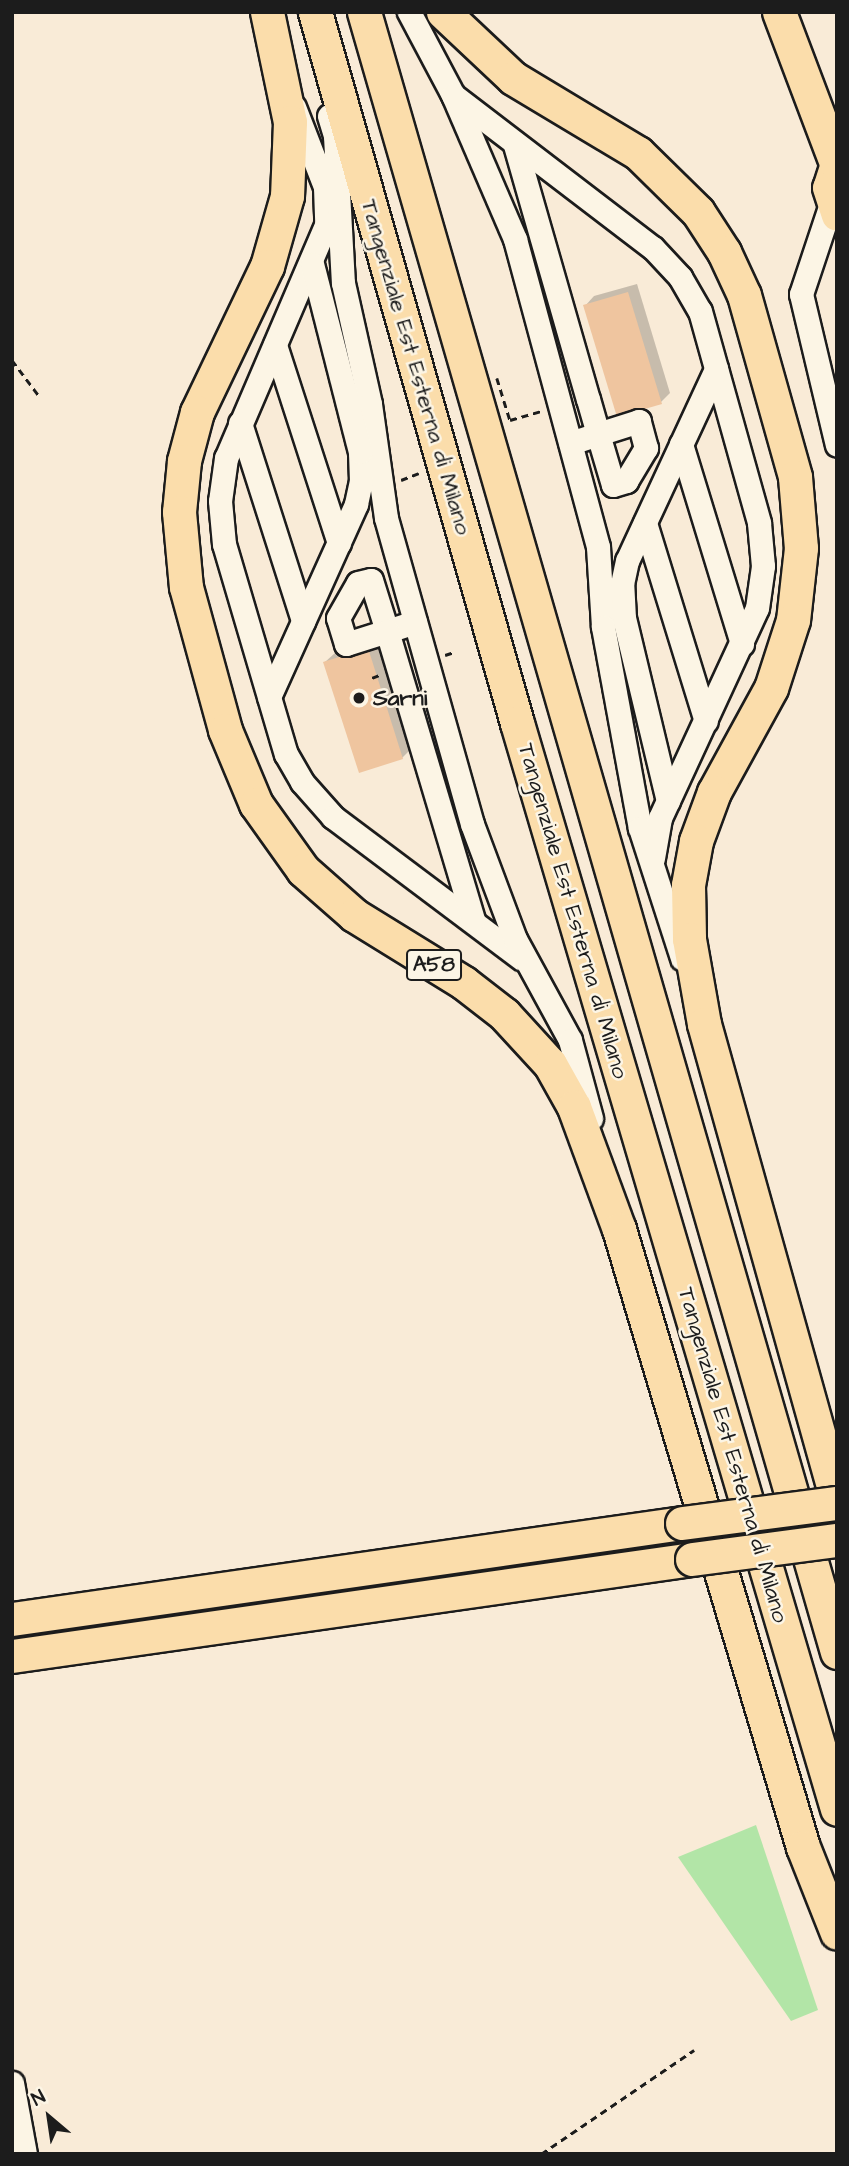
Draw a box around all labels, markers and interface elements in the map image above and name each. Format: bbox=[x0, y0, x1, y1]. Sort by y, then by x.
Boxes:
street label: Tangenziale Est Esterna di Milano bbox=[355, 196, 477, 538]
place label: Sarni bbox=[373, 684, 427, 712]
marker: Sarni bbox=[351, 690, 367, 706]
street label: Tangenziale Est Esterna di Milano bbox=[512, 740, 634, 1082]
road number: A58 bbox=[406, 948, 462, 982]
street label: Tangenziale Est Esterna di Milano bbox=[672, 1284, 794, 1626]
north arrow bbox=[14, 2082, 84, 2152]
text: N bbox=[27, 2084, 50, 2113]

